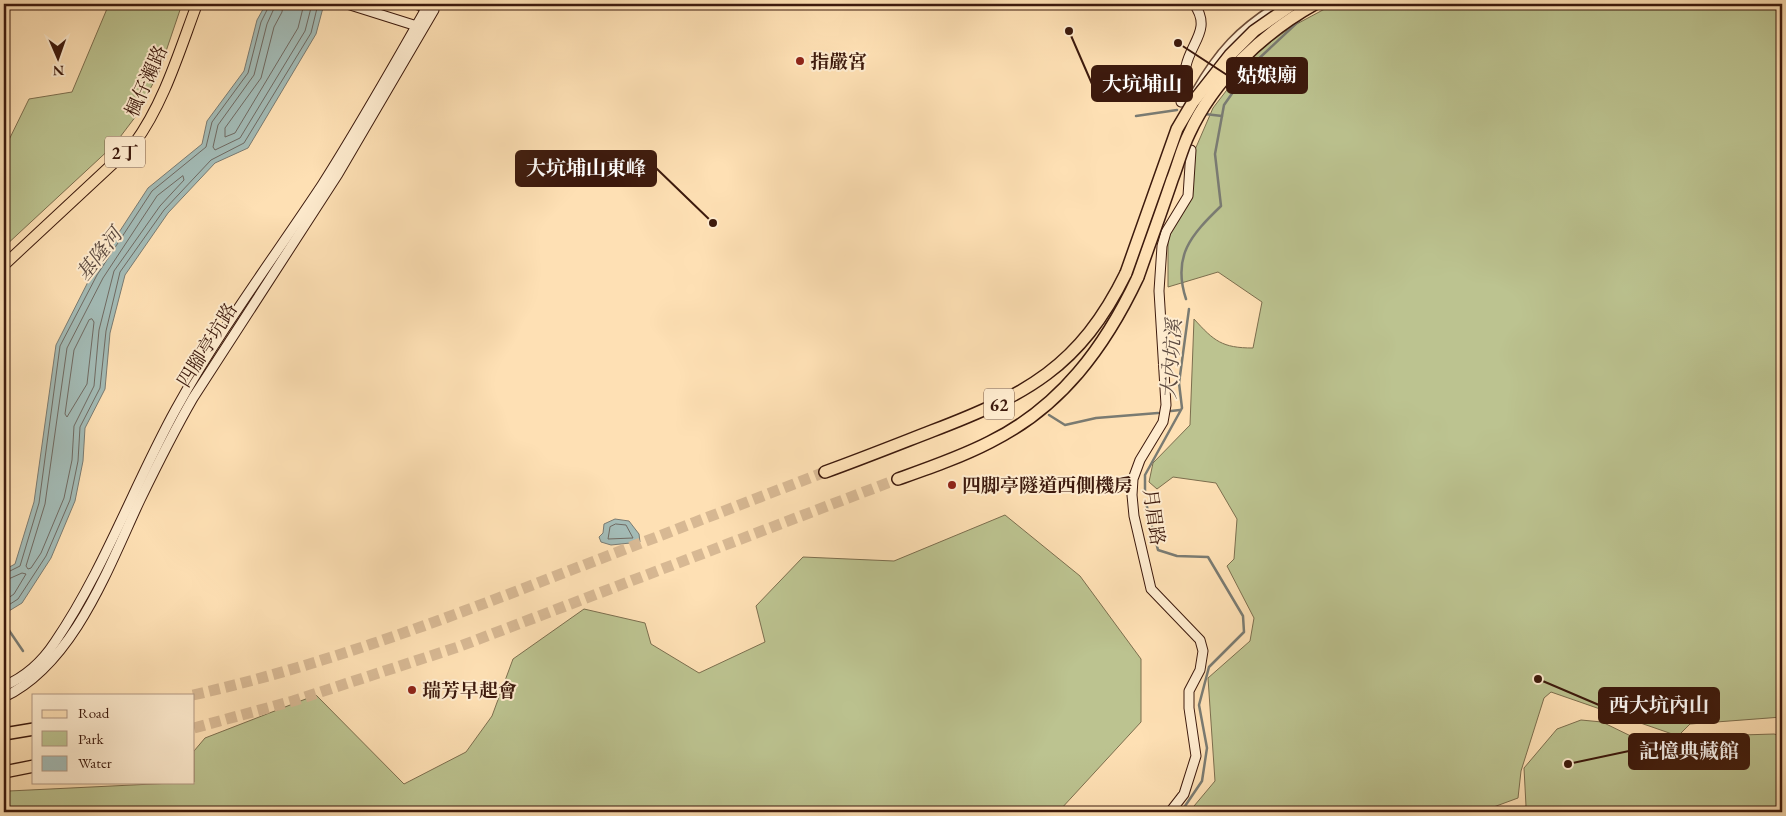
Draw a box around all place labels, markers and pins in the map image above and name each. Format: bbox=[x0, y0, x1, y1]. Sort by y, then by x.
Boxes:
place label: 指嚴宮 bbox=[810, 49, 867, 74]
marker: 指嚴宮 bbox=[794, 55, 806, 67]
callout: 姑娘廟 bbox=[1227, 58, 1307, 93]
callout: 大坑埔山 bbox=[1092, 66, 1192, 101]
callout: 大坑埔山東峰 bbox=[516, 151, 656, 186]
place label: 四脚亭隧道西側機房 bbox=[962, 473, 1133, 498]
marker: 四脚亭隧道西側機房 bbox=[946, 479, 958, 491]
place label: 瑞芳早起會 bbox=[422, 678, 517, 703]
marker: 瑞芳早起會 bbox=[406, 684, 418, 696]
callout: 西大坑內山 bbox=[1599, 688, 1719, 723]
callout: 記憶典藏館 bbox=[1629, 734, 1749, 769]

